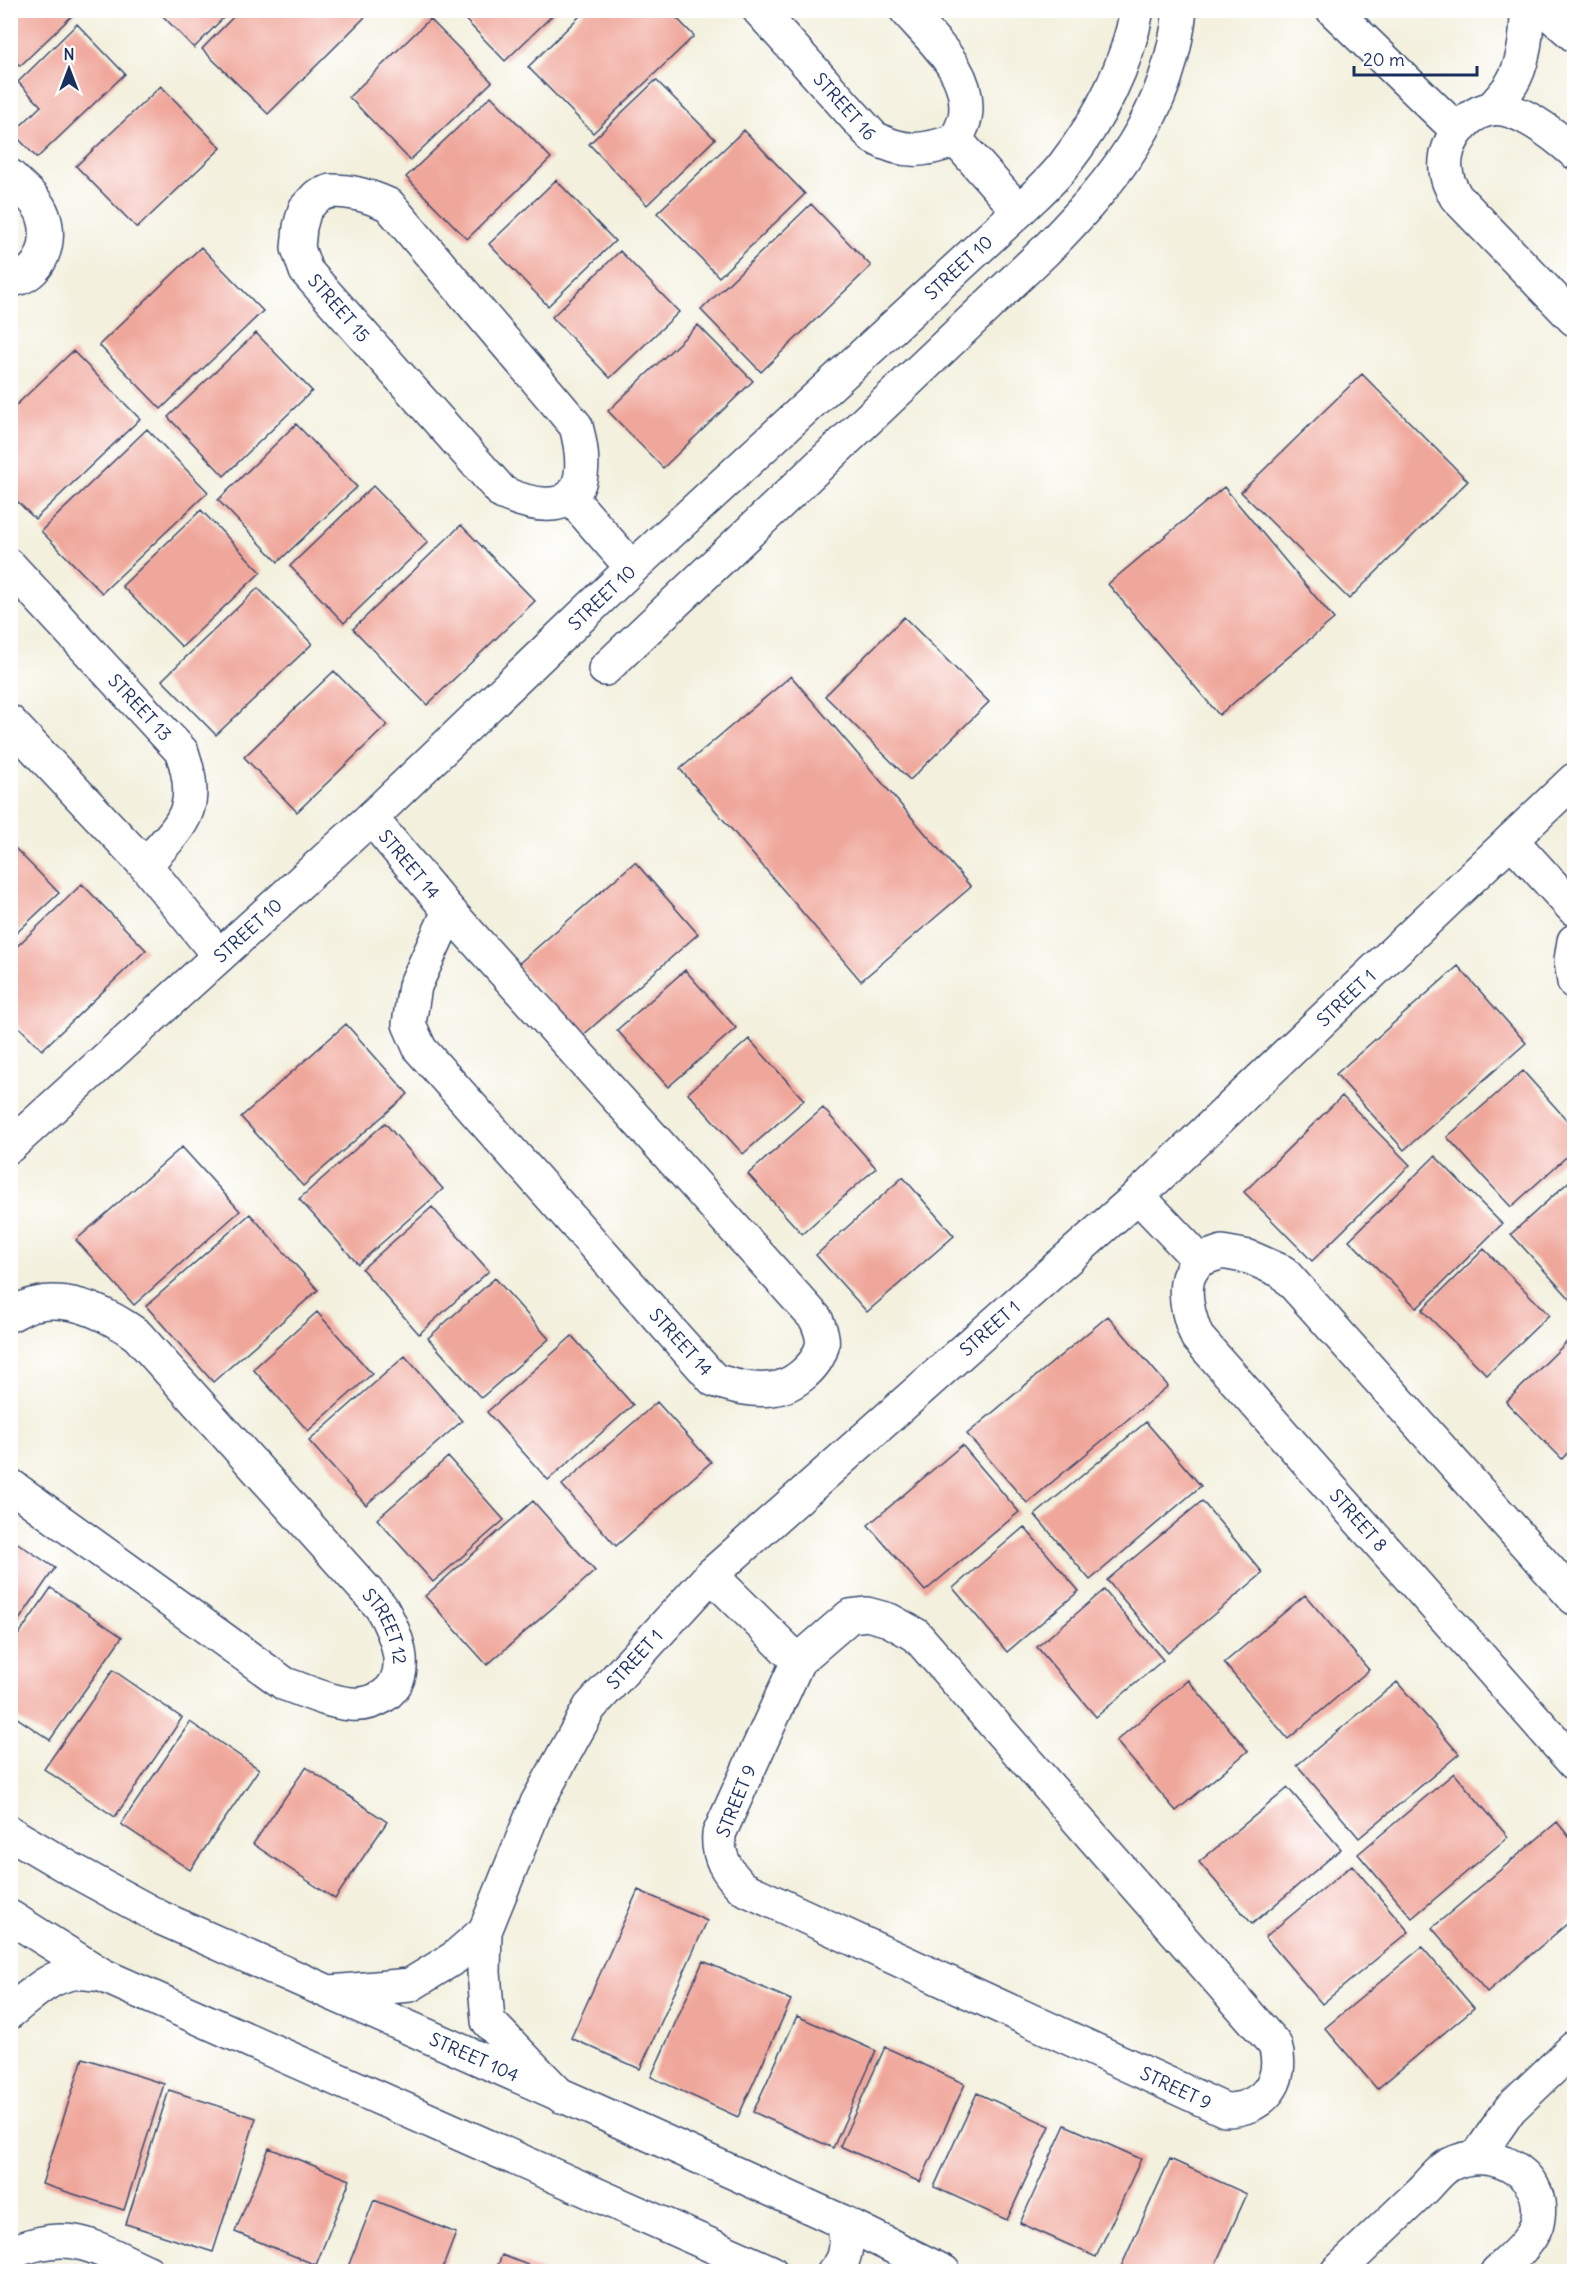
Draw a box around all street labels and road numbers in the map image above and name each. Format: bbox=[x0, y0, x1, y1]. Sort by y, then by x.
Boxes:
street label: STREET 16 bbox=[809, 67, 882, 145]
street label: STREET 10 bbox=[919, 230, 997, 304]
street label: STREET 15 bbox=[303, 269, 375, 347]
street label: STREET 10 bbox=[563, 560, 640, 635]
street label: STREET 13 bbox=[104, 669, 177, 745]
street label: STREET 14 bbox=[374, 825, 445, 903]
street label: STREET 10 bbox=[209, 893, 287, 967]
street label: STREET 1 bbox=[1312, 964, 1380, 1031]
street label: STREET 1 bbox=[955, 1295, 1024, 1361]
street label: STREET 14 bbox=[645, 1303, 717, 1381]
street label: STREET 8 bbox=[1325, 1484, 1393, 1556]
street label: STREET 12 bbox=[358, 1583, 412, 1665]
street label: STREET 1 bbox=[601, 1624, 667, 1693]
street label: STREET 9 bbox=[711, 1761, 761, 1841]
street label: STREET 104 bbox=[426, 2027, 523, 2086]
street label: STREET 9 bbox=[1137, 2062, 1215, 2114]

